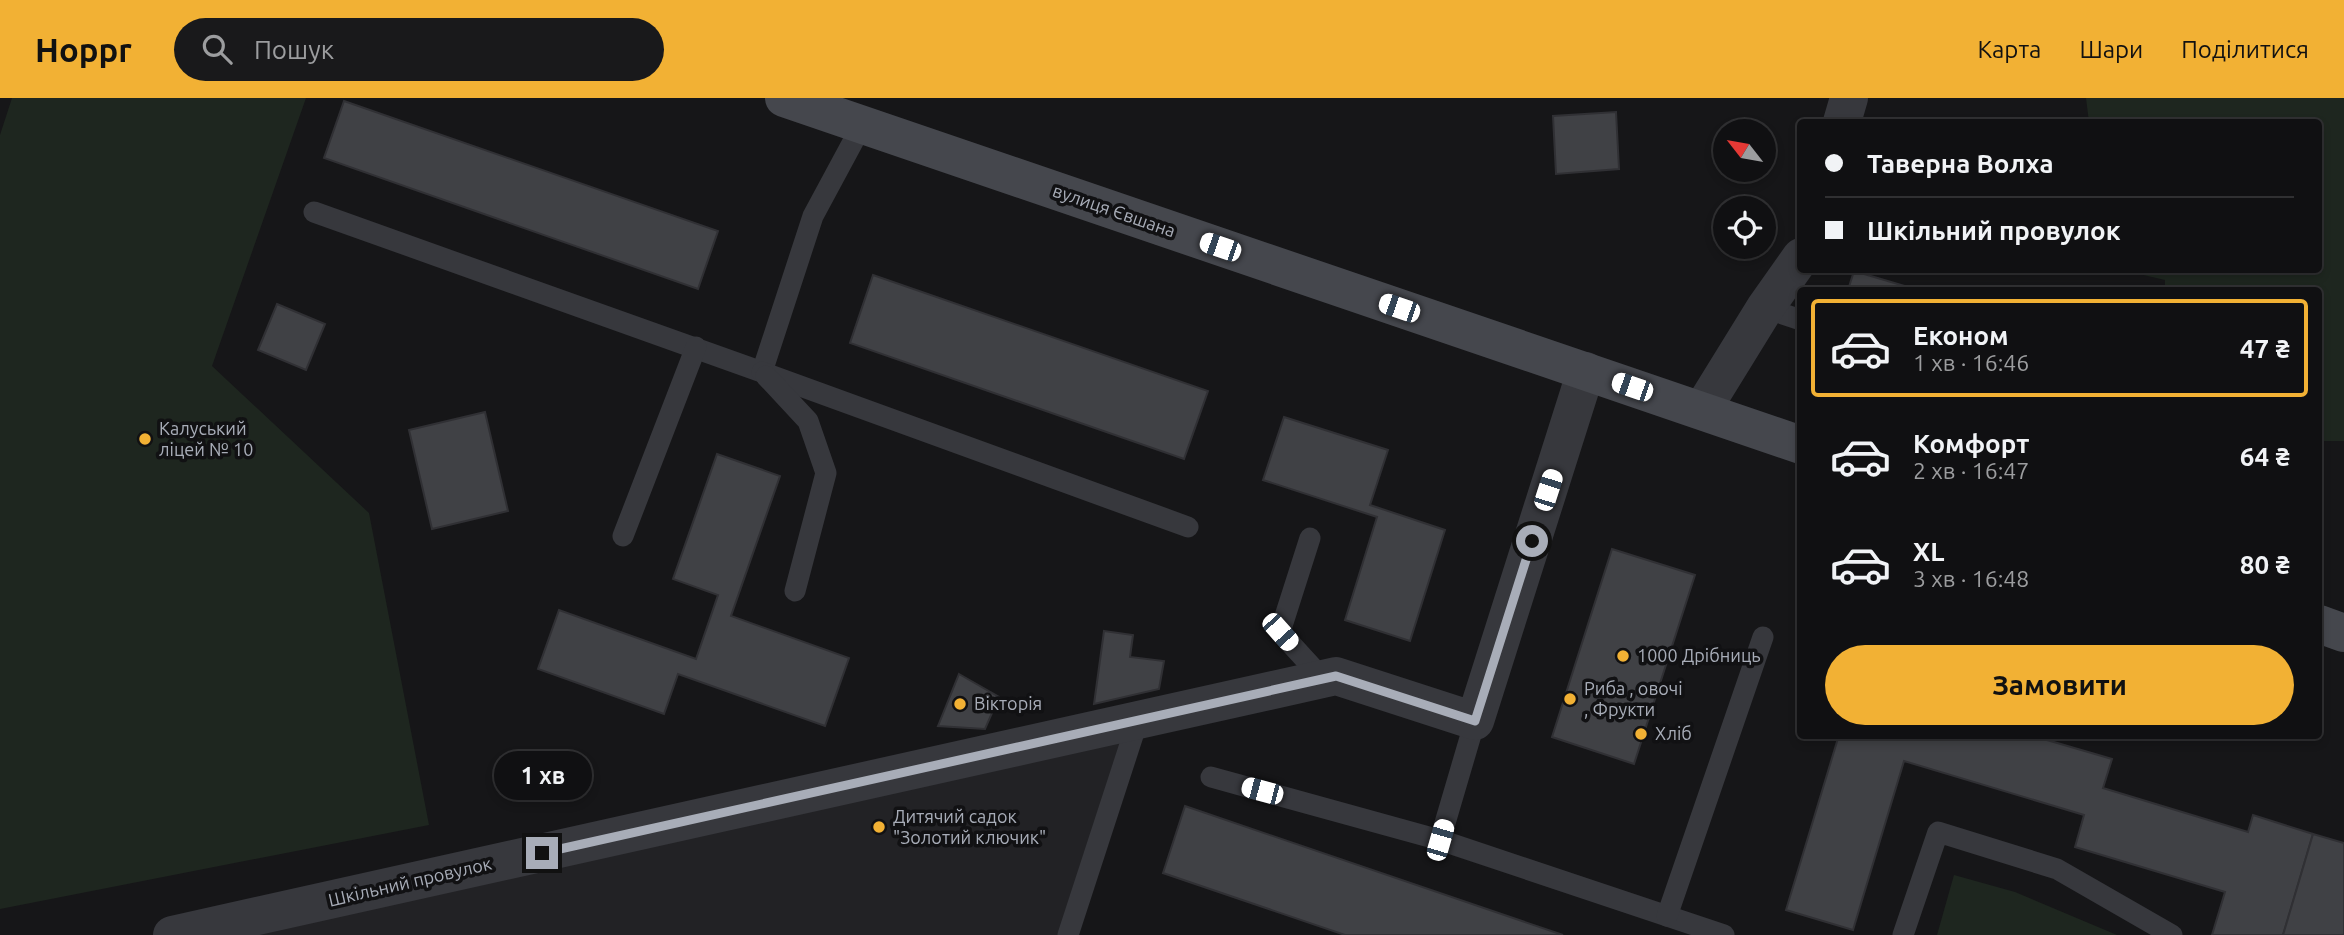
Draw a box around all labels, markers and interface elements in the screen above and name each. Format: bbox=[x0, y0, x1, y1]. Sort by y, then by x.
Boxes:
search box bbox=[174, 18, 664, 81]
icon: search bbox=[198, 30, 236, 68]
text: Hoppr bbox=[35, 31, 132, 68]
text: Пошук bbox=[254, 35, 334, 64]
text: Карта bbox=[1977, 36, 2041, 63]
text: Шари bbox=[2079, 36, 2143, 63]
text: Поділитися bbox=[2181, 36, 2309, 63]
north arrow bbox=[1713, 119, 1776, 182]
map controls bbox=[1713, 119, 1776, 259]
text: Таверна Волха bbox=[1867, 149, 2054, 178]
street label: вулиця Євшана bbox=[1050, 180, 1178, 240]
button: locate bbox=[1713, 196, 1776, 259]
text: Шкільний провулок bbox=[1867, 216, 2121, 245]
car bbox=[1197, 230, 1244, 264]
car bbox=[1376, 291, 1423, 325]
icon: car bbox=[1829, 317, 1892, 380]
text: Економ bbox=[1913, 321, 2009, 350]
text: 47 ₴ bbox=[2240, 334, 2290, 363]
text: 1 хв · 16:46 bbox=[1913, 350, 2029, 375]
car bbox=[1609, 370, 1656, 404]
place label: Калуський ліцей № 10 bbox=[159, 418, 253, 459]
icon: car bbox=[1829, 425, 1892, 488]
text: Комфорт bbox=[1913, 429, 2029, 458]
marker: Калуський ліцей № 10 bbox=[137, 431, 153, 447]
text: 64 ₴ bbox=[2240, 442, 2290, 471]
text: 2 хв · 16:47 bbox=[1913, 458, 2029, 483]
car bbox=[1532, 467, 1565, 513]
route start bbox=[1516, 525, 1548, 557]
icon: car bbox=[1829, 533, 1892, 596]
text: XL bbox=[1913, 537, 1944, 566]
text: 80 ₴ bbox=[2240, 550, 2290, 579]
text: 3 хв · 16:48 bbox=[1913, 566, 2029, 591]
car bbox=[1259, 609, 1302, 655]
place label: 1000 Дрібниць bbox=[1637, 645, 1761, 665]
button: Замовити bbox=[1825, 645, 2294, 725]
marker: 1000 Дрібниць bbox=[1615, 648, 1631, 664]
place label: Риба , овочі , Фрукти bbox=[1584, 678, 1683, 719]
marker: Риба , овочі , Фрукти bbox=[1562, 691, 1578, 707]
place label: Вікторія bbox=[974, 693, 1042, 713]
marker: Вікторія bbox=[952, 696, 968, 712]
place label: Хліб bbox=[1655, 723, 1692, 743]
marker: Хліб bbox=[1633, 726, 1649, 742]
callout: 1 хв bbox=[493, 752, 591, 800]
text: 1 хв bbox=[521, 763, 565, 788]
car bbox=[1239, 775, 1286, 807]
place label: Дитячий садок "Золотий ключик" bbox=[893, 806, 1046, 847]
car bbox=[1425, 817, 1456, 863]
marker: Дитячий садок "Золотий ключик" bbox=[871, 819, 887, 835]
route end bbox=[526, 837, 558, 869]
street label: Шкільний провулок bbox=[326, 853, 493, 910]

